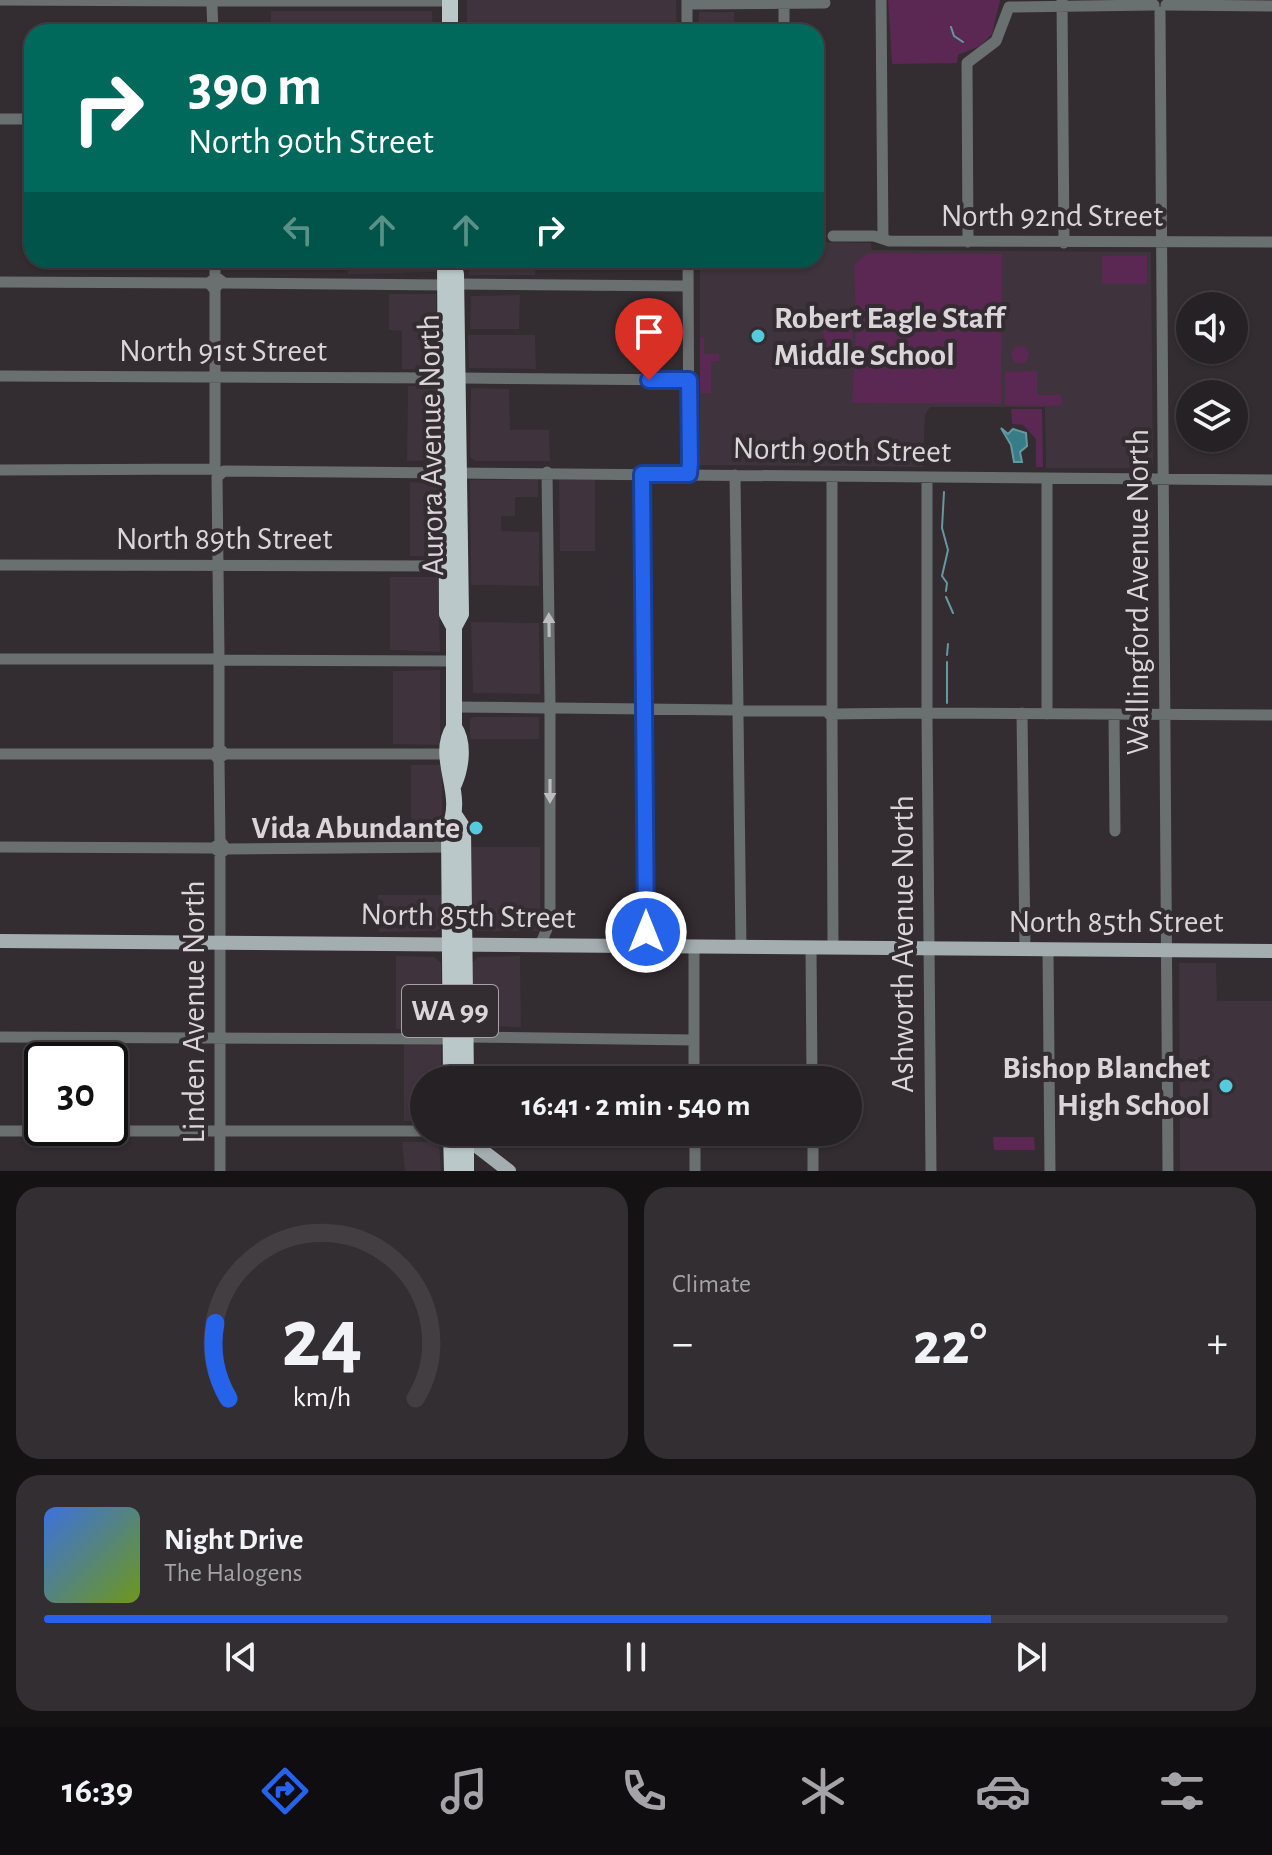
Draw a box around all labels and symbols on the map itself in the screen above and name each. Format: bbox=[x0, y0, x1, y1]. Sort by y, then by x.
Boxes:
street label: North 92nd Street bbox=[941, 200, 1163, 232]
pin bbox=[615, 298, 683, 380]
place label: Robert Eagle Staff Middle School bbox=[774, 302, 1007, 371]
street label: Aurora Avenue North bbox=[413, 314, 449, 576]
marker: Robert Eagle Staff Middle School bbox=[749, 327, 767, 345]
street label: North 91st Street bbox=[119, 335, 327, 367]
street label: Wallingford Avenue North bbox=[1122, 429, 1154, 755]
street label: North 90th Street bbox=[733, 432, 951, 468]
street label: North 89th Street bbox=[116, 523, 332, 555]
one-way arrow bbox=[543, 612, 555, 637]
one-way arrow bbox=[544, 779, 556, 804]
street label: Ashworth Avenue North bbox=[887, 795, 919, 1093]
place label: Vida Abundante bbox=[251, 812, 460, 844]
marker: Vida Abundante bbox=[467, 819, 485, 837]
street label: Linden Avenue North bbox=[178, 880, 210, 1144]
position arrow bbox=[604, 890, 688, 974]
street label: North 85th Street bbox=[360, 898, 576, 934]
street label: North 85th Street bbox=[1008, 906, 1224, 938]
road number: WA 99 bbox=[402, 985, 498, 1037]
speed limit sign: 30 bbox=[24, 1042, 128, 1146]
place label: Bishop Blanchet High School bbox=[1002, 1052, 1210, 1121]
marker: Bishop Blanchet High School bbox=[1217, 1077, 1235, 1095]

